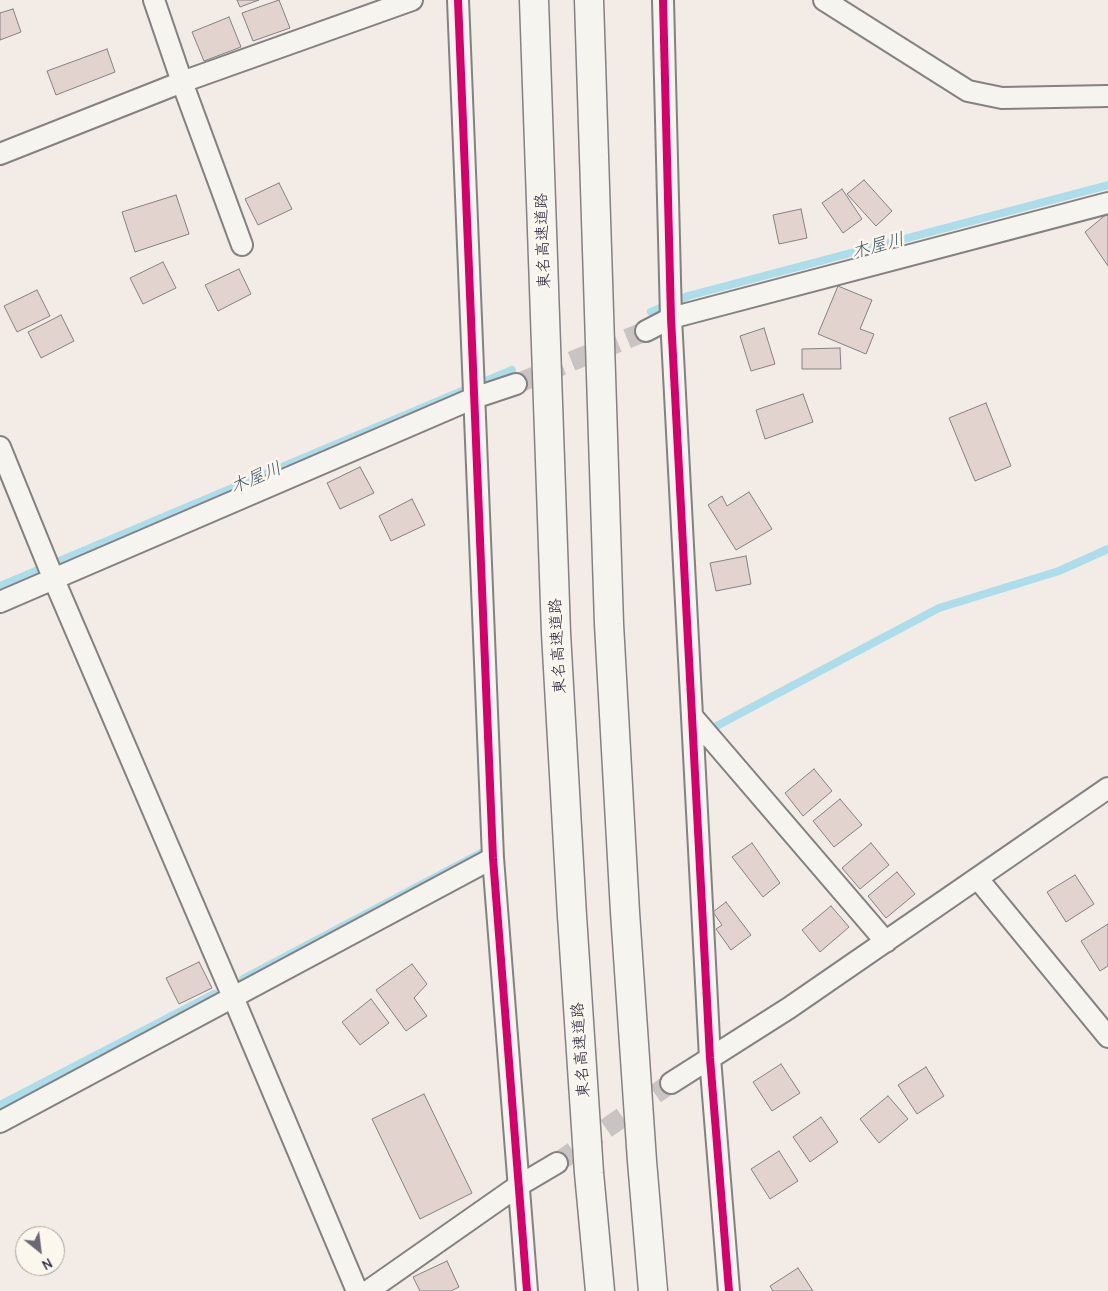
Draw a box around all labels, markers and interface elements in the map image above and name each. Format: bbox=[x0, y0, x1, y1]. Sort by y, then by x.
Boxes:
street label: 東名高速道路 bbox=[532, 193, 554, 289]
water label: 木屋川 bbox=[849, 229, 907, 263]
water label: 木屋川 bbox=[227, 458, 285, 498]
street label: 東名高速道路 bbox=[546, 598, 570, 694]
street label: 東名高速道路 bbox=[568, 1001, 594, 1099]
north arrow bbox=[15, 1226, 65, 1276]
text: N bbox=[39, 1254, 55, 1273]

